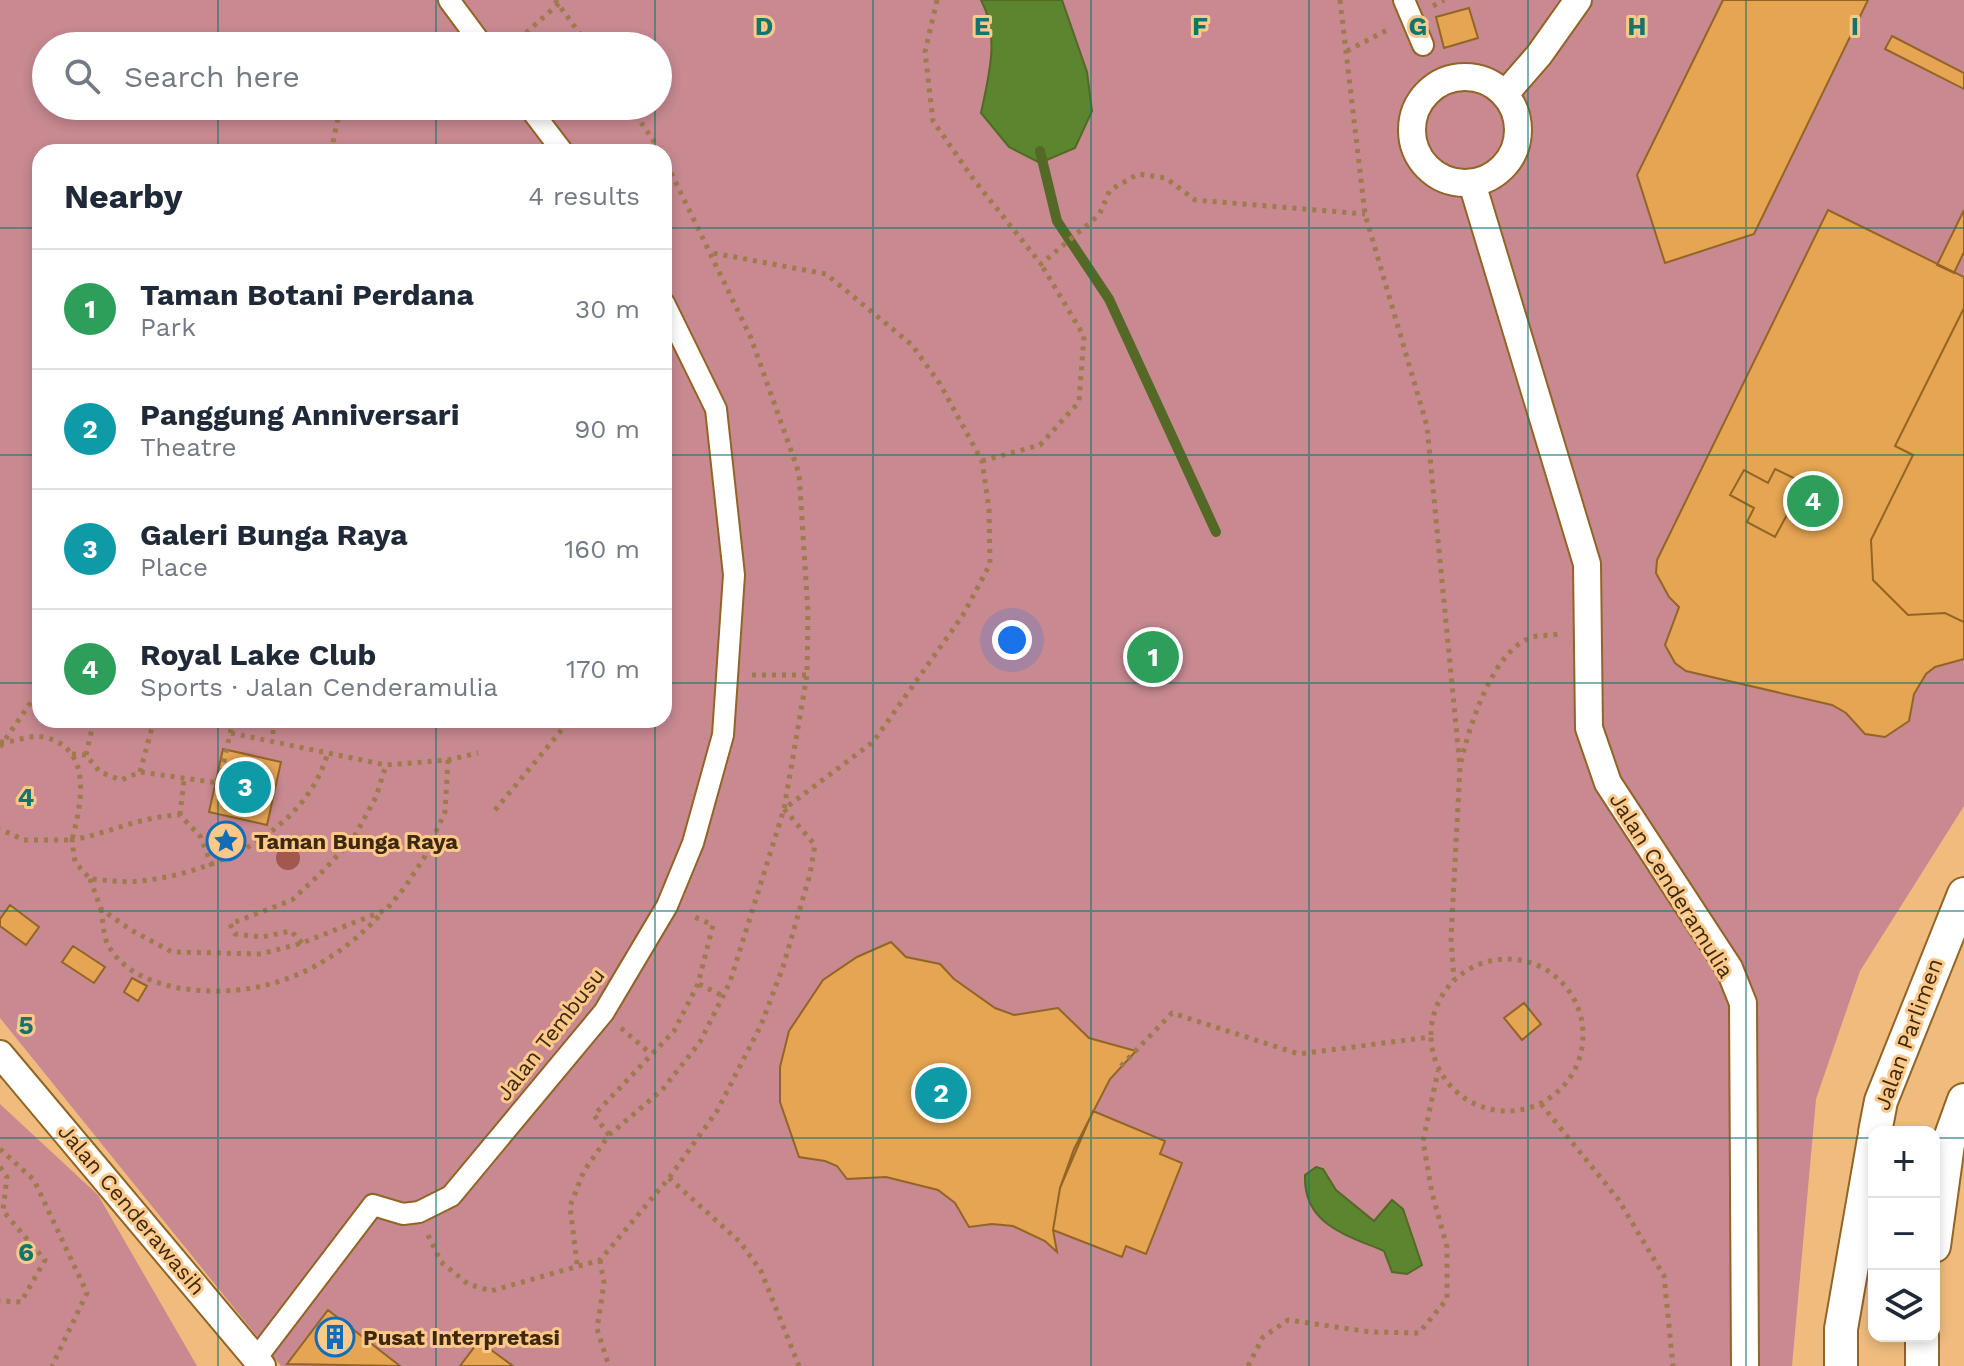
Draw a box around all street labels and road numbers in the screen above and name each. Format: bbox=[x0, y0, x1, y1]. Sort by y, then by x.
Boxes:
street label: Jalan Cenderamulia bbox=[1604, 788, 1739, 982]
street label: Jalan Parlimen bbox=[1869, 955, 1947, 1113]
street label: Jalan Tembusu bbox=[491, 963, 610, 1106]
street label: Jalan Cenderawasih bbox=[53, 1119, 210, 1300]

